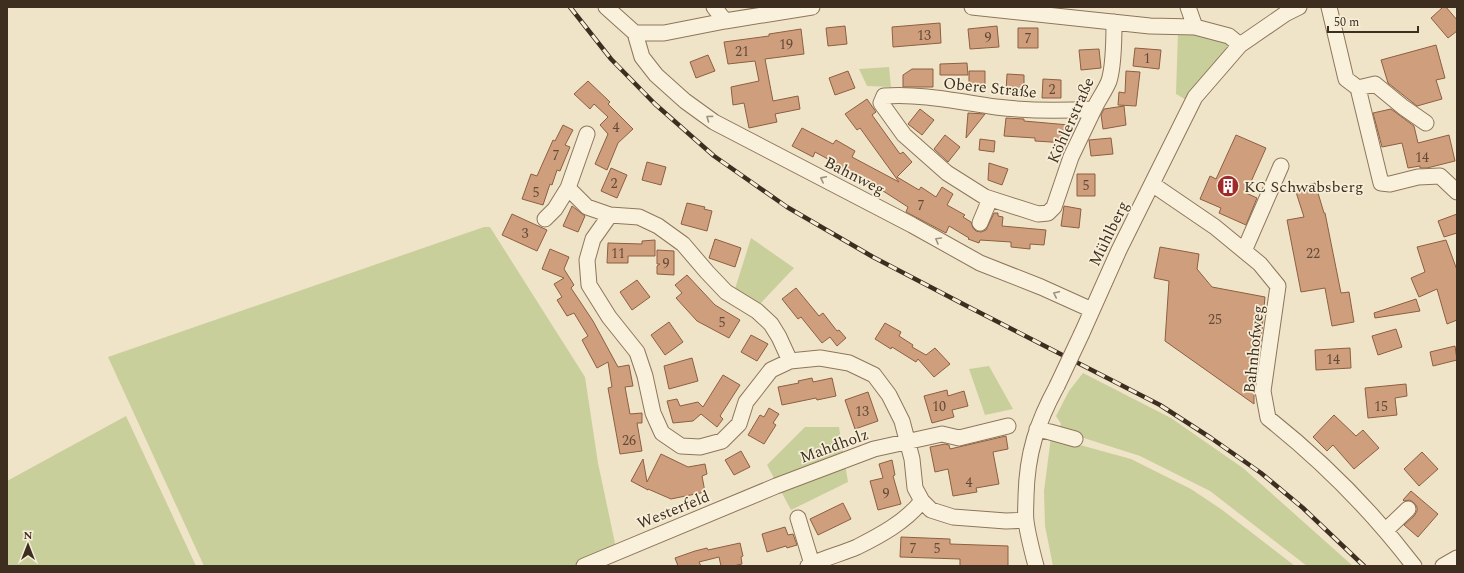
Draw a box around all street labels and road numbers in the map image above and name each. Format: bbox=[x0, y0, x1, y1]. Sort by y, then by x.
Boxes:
street label: Obere Straße bbox=[942, 71, 1038, 105]
street label: Köhlerstraße bbox=[1041, 73, 1101, 167]
street label: Bahnweg bbox=[820, 150, 889, 201]
street label: Mühlberg bbox=[1083, 197, 1135, 270]
street label: Bahnhofweg bbox=[1237, 304, 1271, 395]
street label: Mahdholz bbox=[797, 422, 872, 469]
street label: Westerfeld bbox=[633, 484, 713, 535]

